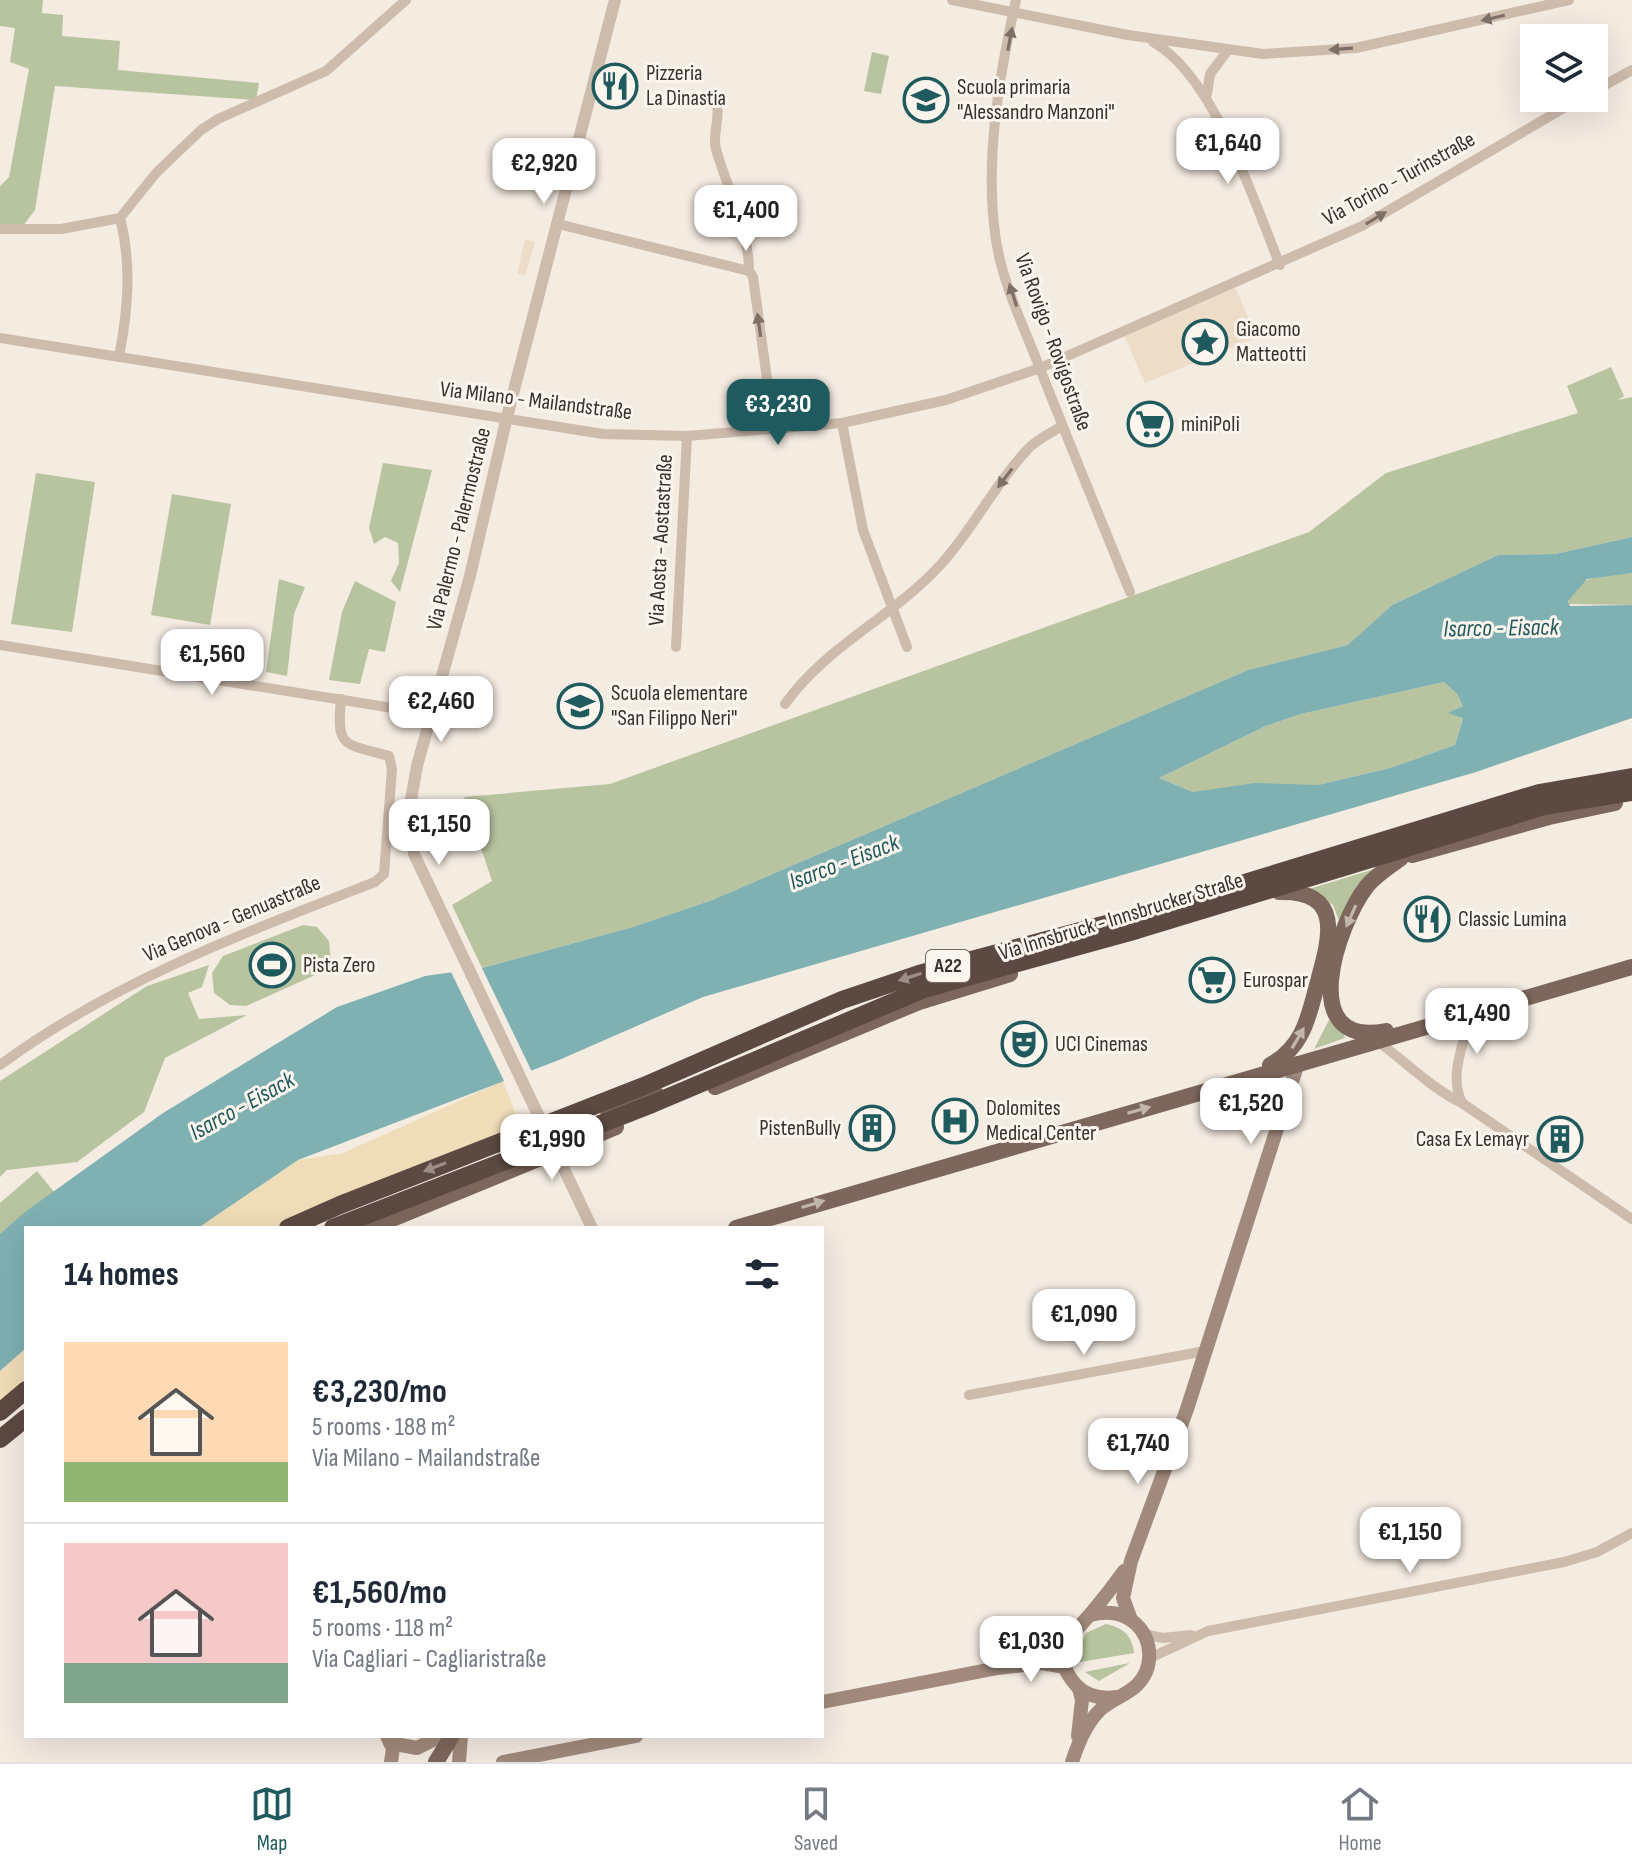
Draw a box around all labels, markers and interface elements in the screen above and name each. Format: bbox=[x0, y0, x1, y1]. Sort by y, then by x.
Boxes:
one-way arrow bbox=[1481, 12, 1506, 25]
map controls bbox=[1520, 24, 1608, 112]
button: layers bbox=[1520, 24, 1608, 112]
one-way arrow bbox=[1005, 26, 1017, 51]
one-way arrow bbox=[1328, 43, 1353, 56]
place label: Pizzeria La Dinastia bbox=[646, 60, 726, 112]
restaurant icon: Pizzeria La Dinastia bbox=[591, 62, 639, 110]
place label: Scuola primaria "Alessandro Manzoni" bbox=[957, 74, 1115, 126]
school or university icon: Scuola primaria "Alessandro Manzoni" bbox=[902, 76, 950, 124]
pin: €1,640 bbox=[1163, 118, 1293, 186]
street label: Via Torino - Turinstraße bbox=[1318, 126, 1480, 232]
text: €1,640 bbox=[1194, 128, 1262, 159]
pin: €2,920 bbox=[479, 138, 609, 206]
text: €2,920 bbox=[510, 148, 578, 179]
pin: €1,400 bbox=[681, 185, 811, 253]
text: €1,400 bbox=[712, 195, 780, 226]
one-way arrow bbox=[1365, 211, 1387, 225]
street label: Via Rovigo - Rovigostraße bbox=[1008, 250, 1098, 434]
one-way arrow bbox=[1006, 283, 1018, 307]
one-way arrow bbox=[753, 312, 766, 337]
place label: Giacomo Matteotti bbox=[1236, 316, 1306, 368]
place icon: Giacomo Matteotti bbox=[1181, 318, 1229, 366]
street label: Via Milano - Mailandstraße bbox=[438, 376, 634, 426]
pin: €3,230 bbox=[713, 379, 843, 447]
text: €3,230 bbox=[745, 389, 811, 420]
supermarket icon: miniPoli bbox=[1126, 400, 1174, 448]
place label: miniPoli bbox=[1181, 411, 1240, 438]
street label: Via Palermo - Palermostraße bbox=[421, 425, 497, 633]
street label: Via Aosta - Aostastraße bbox=[643, 453, 679, 627]
one-way arrow bbox=[998, 468, 1014, 488]
water label: Isarco - Eisack bbox=[1443, 612, 1560, 644]
pin: €1,560 bbox=[147, 629, 277, 697]
text: €1,560 bbox=[179, 639, 245, 670]
pin: €2,460 bbox=[376, 676, 506, 744]
place label: Scuola elementare "San Filippo Neri" bbox=[611, 680, 748, 732]
school or university icon: Scuola elementare "San Filippo Neri" bbox=[556, 682, 604, 730]
text: €2,460 bbox=[407, 686, 475, 717]
pin: €1,150 bbox=[374, 799, 504, 867]
text: €1,150 bbox=[407, 809, 471, 840]
water label: Isarco - Eisack bbox=[785, 827, 904, 896]
street label: Via Innsbruck - Innsbrucker Straße bbox=[996, 867, 1246, 967]
street label: Via Genova - Genuastraße bbox=[139, 869, 325, 969]
restaurant icon: Classic Lumina bbox=[1403, 895, 1451, 943]
one-way arrow bbox=[1344, 904, 1357, 928]
place label: Classic Lumina bbox=[1458, 906, 1567, 933]
sports icon: Pista Zero bbox=[248, 941, 296, 989]
road number: A22 bbox=[926, 950, 970, 982]
place label: Pista Zero bbox=[303, 952, 375, 979]
supermarket icon: Eurospar bbox=[1188, 956, 1236, 1004]
place label: Eurospar bbox=[1243, 967, 1308, 994]
one-way arrow bbox=[898, 971, 922, 984]
pin: €1,490 bbox=[1412, 988, 1542, 1056]
text: €1,490 bbox=[1443, 998, 1511, 1029]
theatre icon: UCI Cinemas bbox=[1000, 1020, 1048, 1068]
one-way arrow bbox=[1291, 1027, 1305, 1049]
place label: UCI Cinemas bbox=[1055, 1031, 1148, 1058]
water label: Isarco - Eisack bbox=[185, 1065, 300, 1147]
pin: €1,520 bbox=[1186, 1078, 1316, 1146]
text: €1,520 bbox=[1218, 1088, 1284, 1119]
place label: Dolomites Medical Center bbox=[986, 1095, 1096, 1147]
hospital icon: Dolomites Medical Center bbox=[931, 1097, 979, 1145]
one-way arrow bbox=[1128, 1103, 1152, 1116]
building icon: PistenBully bbox=[848, 1104, 896, 1152]
pin: €1,990 bbox=[487, 1114, 617, 1182]
place label: PistenBully bbox=[759, 1115, 842, 1142]
building icon: Casa Ex Lemayr bbox=[1536, 1115, 1584, 1163]
text: €1,990 bbox=[518, 1124, 586, 1155]
place label: Casa Ex Lemayr bbox=[1416, 1126, 1529, 1153]
one-way arrow bbox=[423, 1161, 447, 1174]
one-way arrow bbox=[802, 1197, 826, 1210]
icon: filters bbox=[740, 1252, 784, 1296]
text: 14 homes bbox=[64, 1254, 179, 1295]
pin: €1,090 bbox=[1019, 1289, 1149, 1357]
text: €1,090 bbox=[1050, 1299, 1118, 1330]
text: €3,230/mo bbox=[312, 1371, 447, 1412]
icon: home bbox=[128, 1374, 224, 1470]
text: 5 rooms · 188 m² bbox=[312, 1412, 455, 1443]
pin: €1,740 bbox=[1073, 1418, 1203, 1486]
text: €1,740 bbox=[1106, 1428, 1170, 1459]
text: Via Milano - Mailandstraße bbox=[312, 1443, 540, 1474]
pin: €1,150 bbox=[1345, 1507, 1475, 1575]
text: €1,150 bbox=[1378, 1517, 1442, 1548]
text: €1,560/mo bbox=[312, 1572, 447, 1613]
icon: home bbox=[128, 1575, 224, 1671]
text: 5 rooms · 118 m² bbox=[312, 1613, 453, 1644]
pin: €1,030 bbox=[966, 1616, 1096, 1684]
text: €1,030 bbox=[998, 1626, 1064, 1657]
text: Via Cagliari - Cagliaristraße bbox=[312, 1644, 546, 1675]
tab: Map bbox=[250, 1782, 294, 1857]
tab: Saved bbox=[794, 1782, 838, 1857]
tab: Home bbox=[1338, 1782, 1382, 1857]

